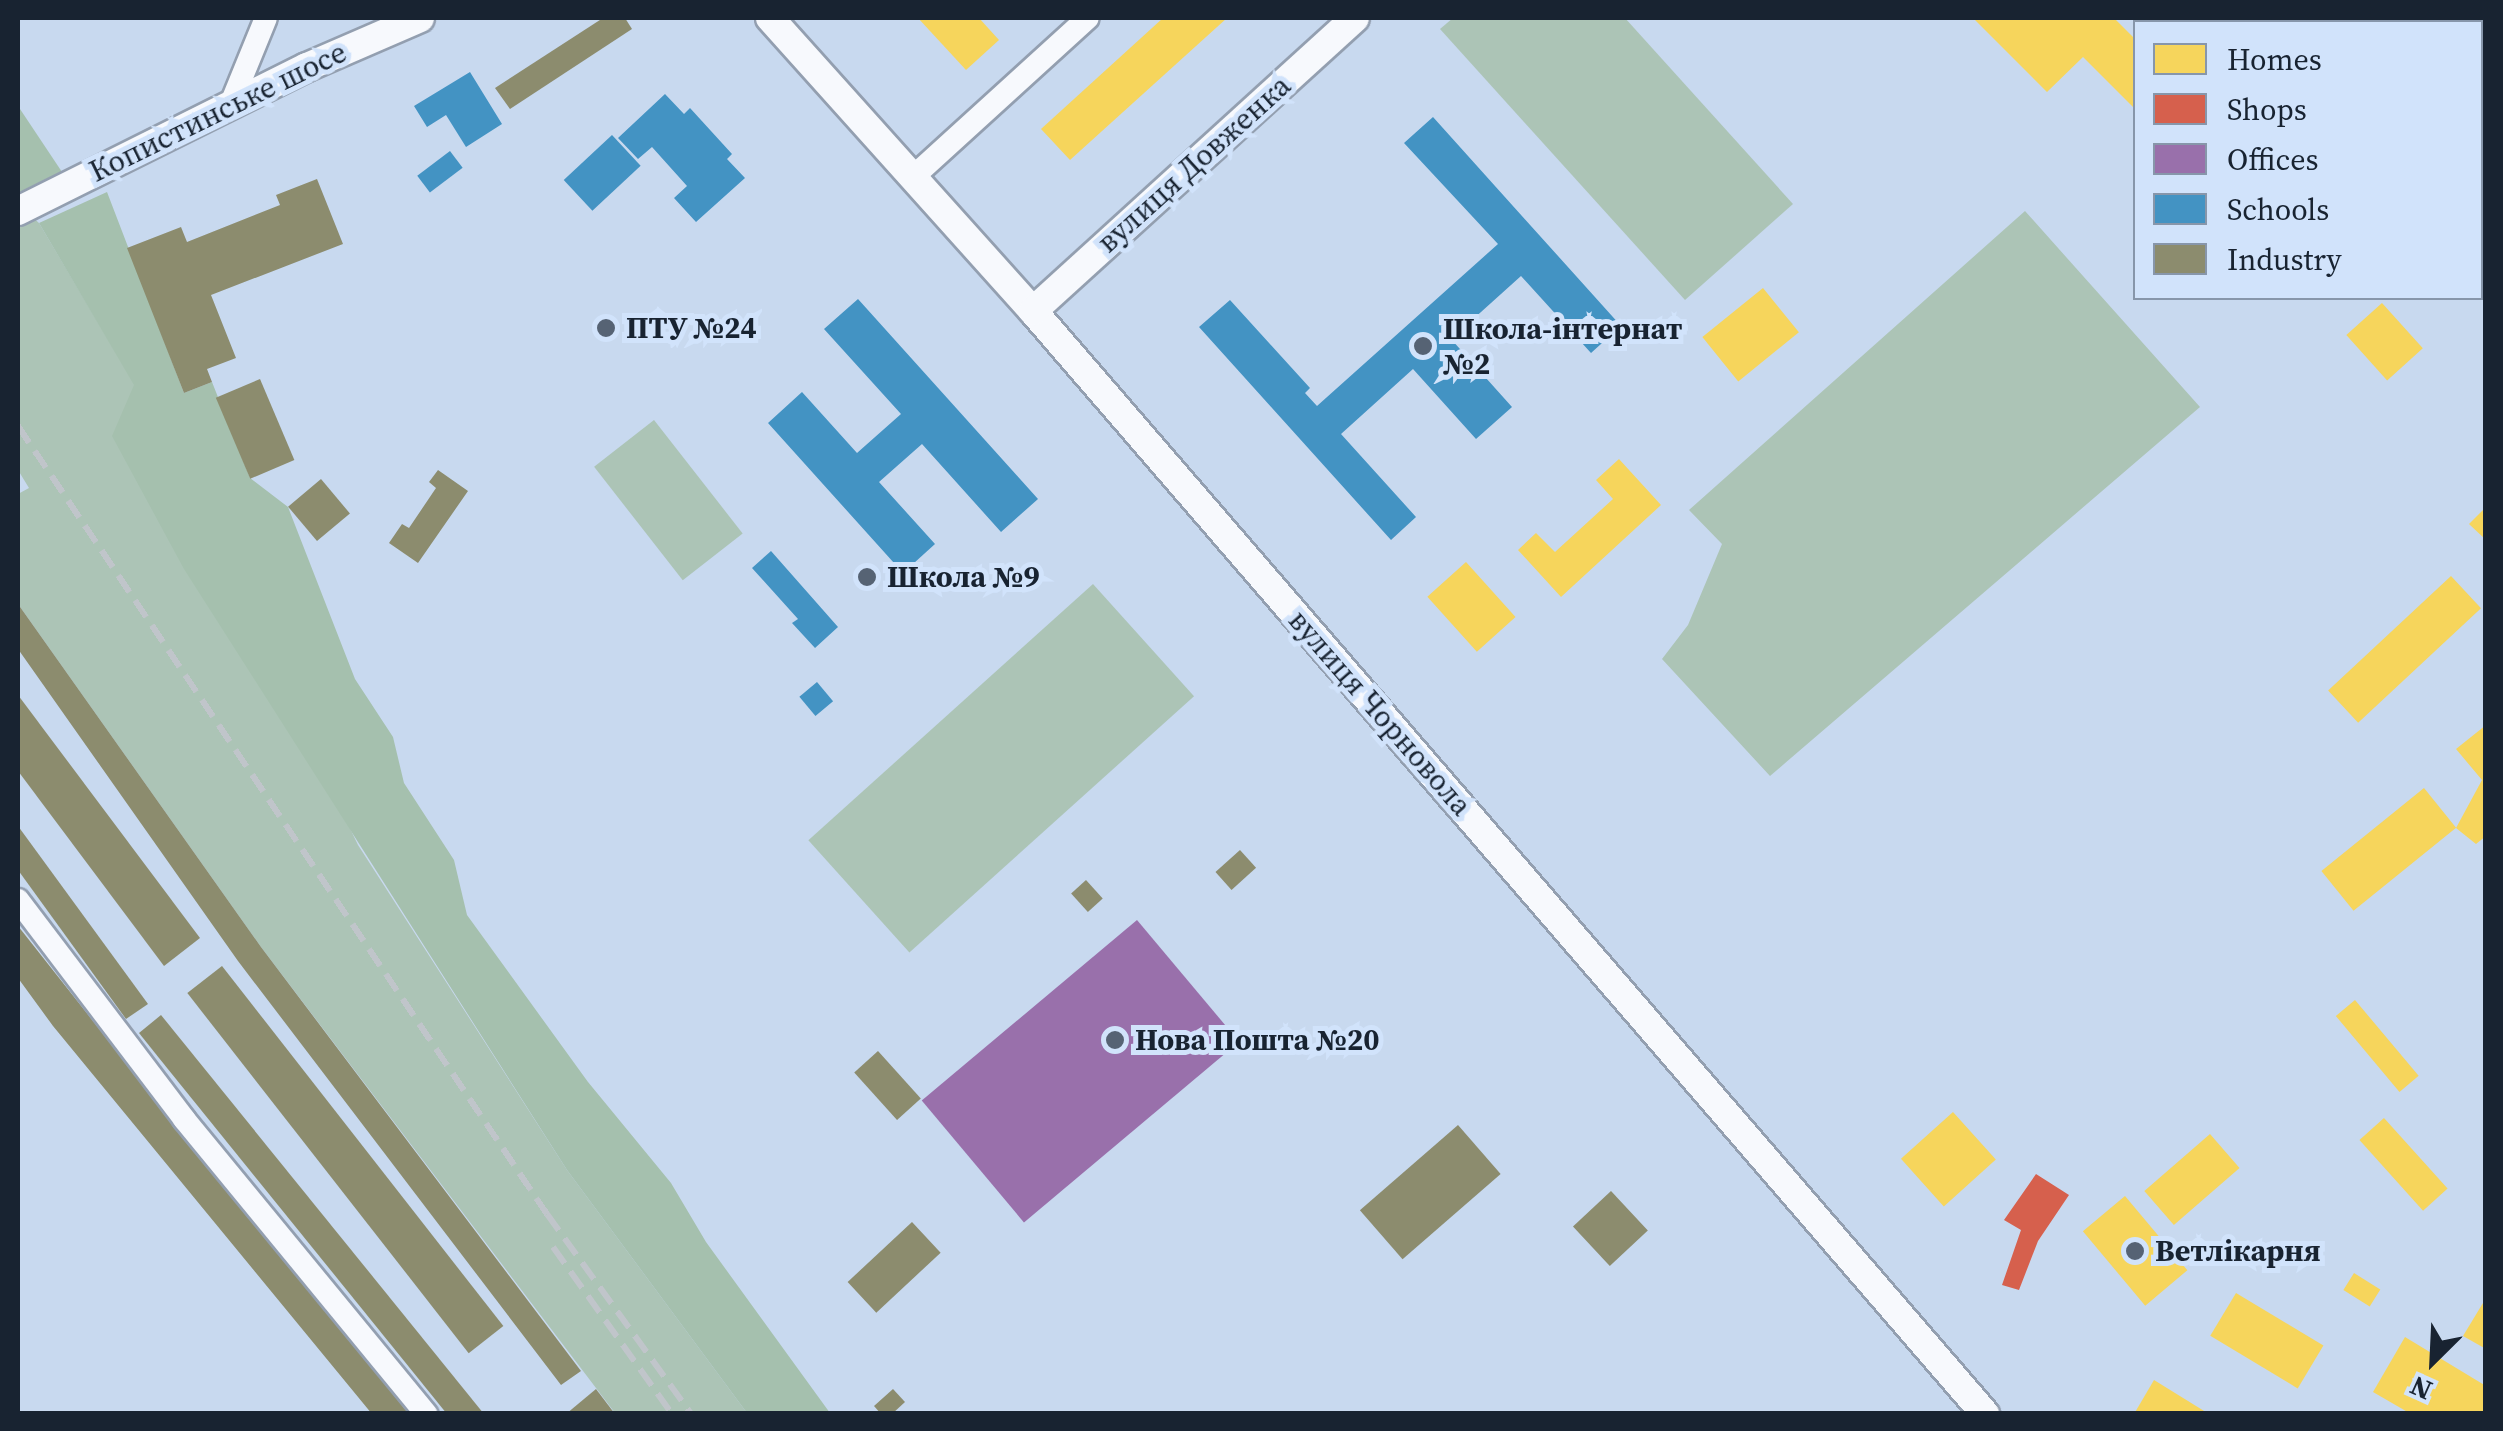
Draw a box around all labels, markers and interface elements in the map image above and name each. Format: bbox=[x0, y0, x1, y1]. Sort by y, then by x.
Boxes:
legend bbox=[2133, 20, 2483, 300]
street label: Копистинське шосе bbox=[84, 34, 352, 190]
text: Homes bbox=[2227, 39, 2322, 80]
street label: вулиця Довженка bbox=[1090, 68, 1298, 260]
text: Shops bbox=[2227, 89, 2307, 130]
text: Offices bbox=[2227, 139, 2319, 180]
text: Schools bbox=[2227, 189, 2329, 230]
text: Industry bbox=[2227, 239, 2342, 280]
place label: ПТУ №24 bbox=[626, 310, 758, 346]
place label: Школа-інтернат №2 bbox=[1443, 311, 1682, 382]
marker: ПТУ №24 bbox=[595, 317, 617, 339]
marker: Школа-інтернат №2 bbox=[1412, 335, 1434, 357]
place label: Школа №9 bbox=[887, 559, 1040, 595]
marker: Школа №9 bbox=[856, 566, 878, 588]
street label: вулиця Чорновола bbox=[1281, 603, 1479, 823]
place label: Нова Пошта №20 bbox=[1135, 1022, 1379, 1058]
marker: Нова Пошта №20 bbox=[1104, 1029, 1126, 1051]
place label: Ветлікарня bbox=[2155, 1233, 2321, 1269]
marker: Ветлікарня bbox=[2124, 1240, 2146, 1262]
north arrow bbox=[2383, 1311, 2483, 1411]
text: N bbox=[2404, 1367, 2438, 1410]

